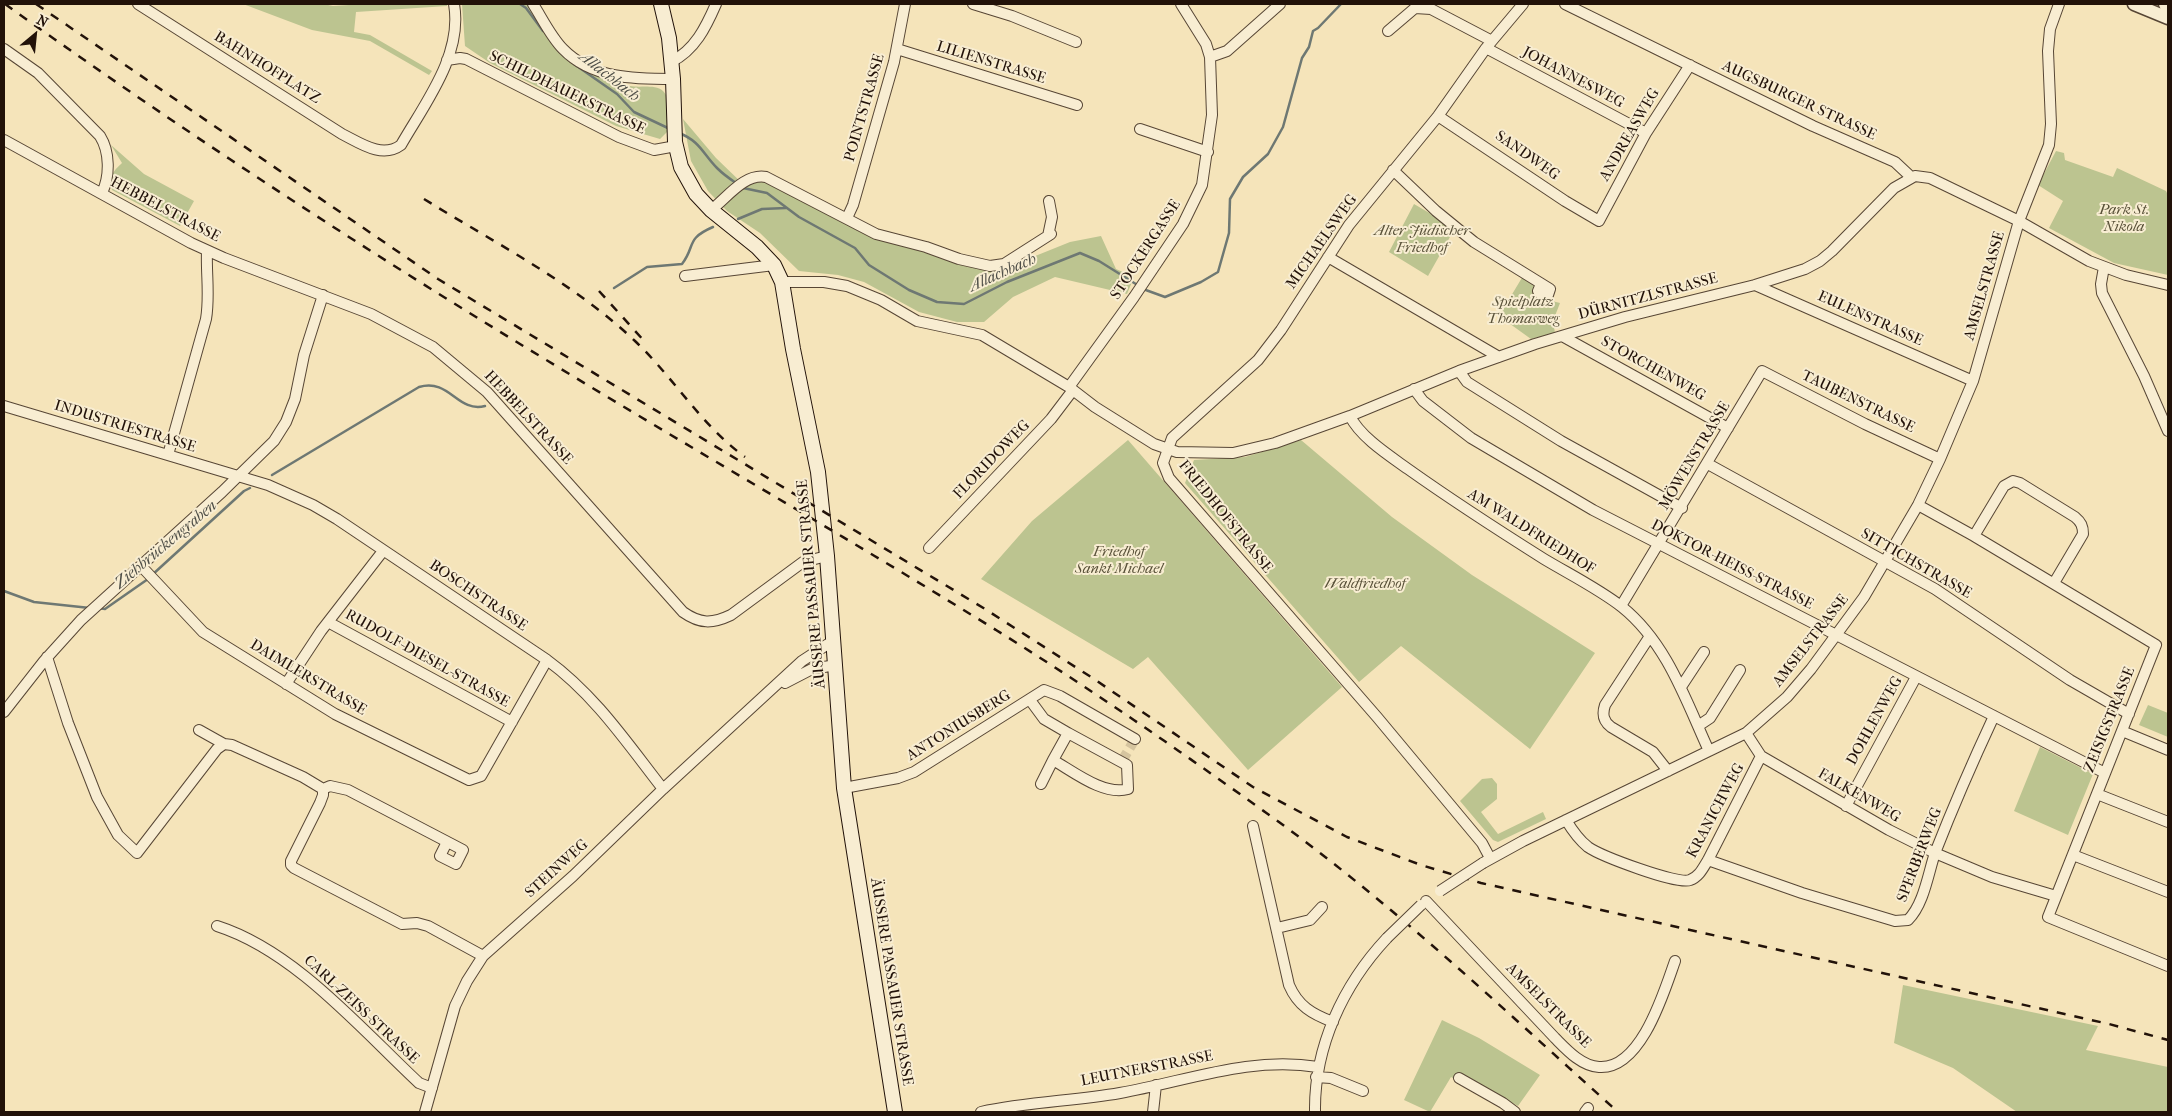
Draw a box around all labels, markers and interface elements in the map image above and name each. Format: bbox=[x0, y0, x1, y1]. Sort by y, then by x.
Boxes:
north arrow bbox=[10, 10, 60, 60]
text: N bbox=[34, 11, 51, 31]
street label: BAHNHOFPLATZ bbox=[210, 28, 324, 108]
street label: LILIENSTRASSE bbox=[934, 38, 1048, 88]
street label: JOHANNESWEG bbox=[1519, 44, 1627, 112]
street label: SCHILDHAUERSTRASSE bbox=[486, 47, 648, 139]
water label: Allachbach bbox=[575, 47, 643, 107]
street label: POINTSTRASSE bbox=[841, 52, 889, 164]
street label: AUGSBURGER STRASSE bbox=[1719, 57, 1879, 145]
street label: ANDREASWEG bbox=[1596, 85, 1664, 185]
street label: SANDWEG bbox=[1491, 127, 1563, 185]
street label: HEBBELSTRASSE bbox=[107, 173, 223, 247]
street label: MICHAELSWEG bbox=[1283, 191, 1361, 293]
street label: STOCKERGASSE bbox=[1107, 197, 1185, 303]
park label: Park St. Nikola bbox=[2099, 201, 2149, 236]
park label: Alter Jüdischer Friedhof bbox=[1374, 222, 1470, 257]
street label: AMSELSTRASSE bbox=[1961, 229, 2009, 343]
water label: Allachbach bbox=[966, 250, 1040, 296]
street label: DÜRNITZLSTRASSE bbox=[1576, 270, 1720, 324]
street label: EULENSTRASSE bbox=[1815, 288, 1925, 350]
park label: Spielplatz Thomasweg bbox=[1487, 293, 1559, 328]
street label: STORCHENWEG bbox=[1597, 333, 1709, 405]
street label: HEBBELSTRASSE bbox=[480, 367, 576, 469]
street label: TAUBENSTRASSE bbox=[1798, 367, 1918, 437]
street label: INDUSTRIESTRASSE bbox=[52, 397, 198, 457]
street label: MÖWENSTRASSE bbox=[1656, 399, 1734, 513]
street label: FLORIDOWEG bbox=[950, 417, 1034, 503]
street label: FRIEDHOFSTRASSE bbox=[1174, 457, 1276, 577]
street label: ÄUSSERE PASSAUER STRASSE bbox=[794, 479, 830, 689]
street label: AM WALDFRIEDHOF bbox=[1464, 485, 1598, 579]
water label: Ziehbrückengraben bbox=[111, 497, 221, 593]
street label: DOKTOR-HEISS-STRASSE bbox=[1648, 516, 1816, 614]
street label: SITTICHSTRASSE bbox=[1857, 525, 1975, 603]
park label: Friedhof Sankt Michael bbox=[1075, 543, 1163, 578]
street label: BOSCHSTRASSE bbox=[426, 557, 530, 635]
park label: Waldfriedhof bbox=[1324, 575, 1406, 593]
street label: AMSELSTRASSE bbox=[1769, 591, 1853, 691]
street label: RUDOLF-DIESEL-STRASSE bbox=[342, 606, 512, 712]
street label: DAIMLERSTRASSE bbox=[247, 636, 369, 720]
street label: ZEISIGSTRASSE bbox=[2081, 665, 2139, 775]
street label: DOHLENWEG bbox=[1843, 673, 1907, 769]
street label: ANTONIUSBERG bbox=[904, 687, 1014, 765]
street label: KRANICHWEG bbox=[1683, 760, 1749, 862]
street label: FALKENWEG bbox=[1814, 765, 1904, 827]
street label: SPERBERWEG bbox=[1894, 805, 1946, 905]
street label: STEINWEG bbox=[522, 836, 592, 902]
street label: ÄUSSERE PASSAUER STRASSE bbox=[866, 877, 916, 1087]
street label: CARL-ZEISS-STRASSE bbox=[300, 952, 422, 1068]
street label: AMSELSTRASSE bbox=[1502, 960, 1594, 1052]
street label: LEUTNERSTRASSE bbox=[1079, 1047, 1215, 1091]

